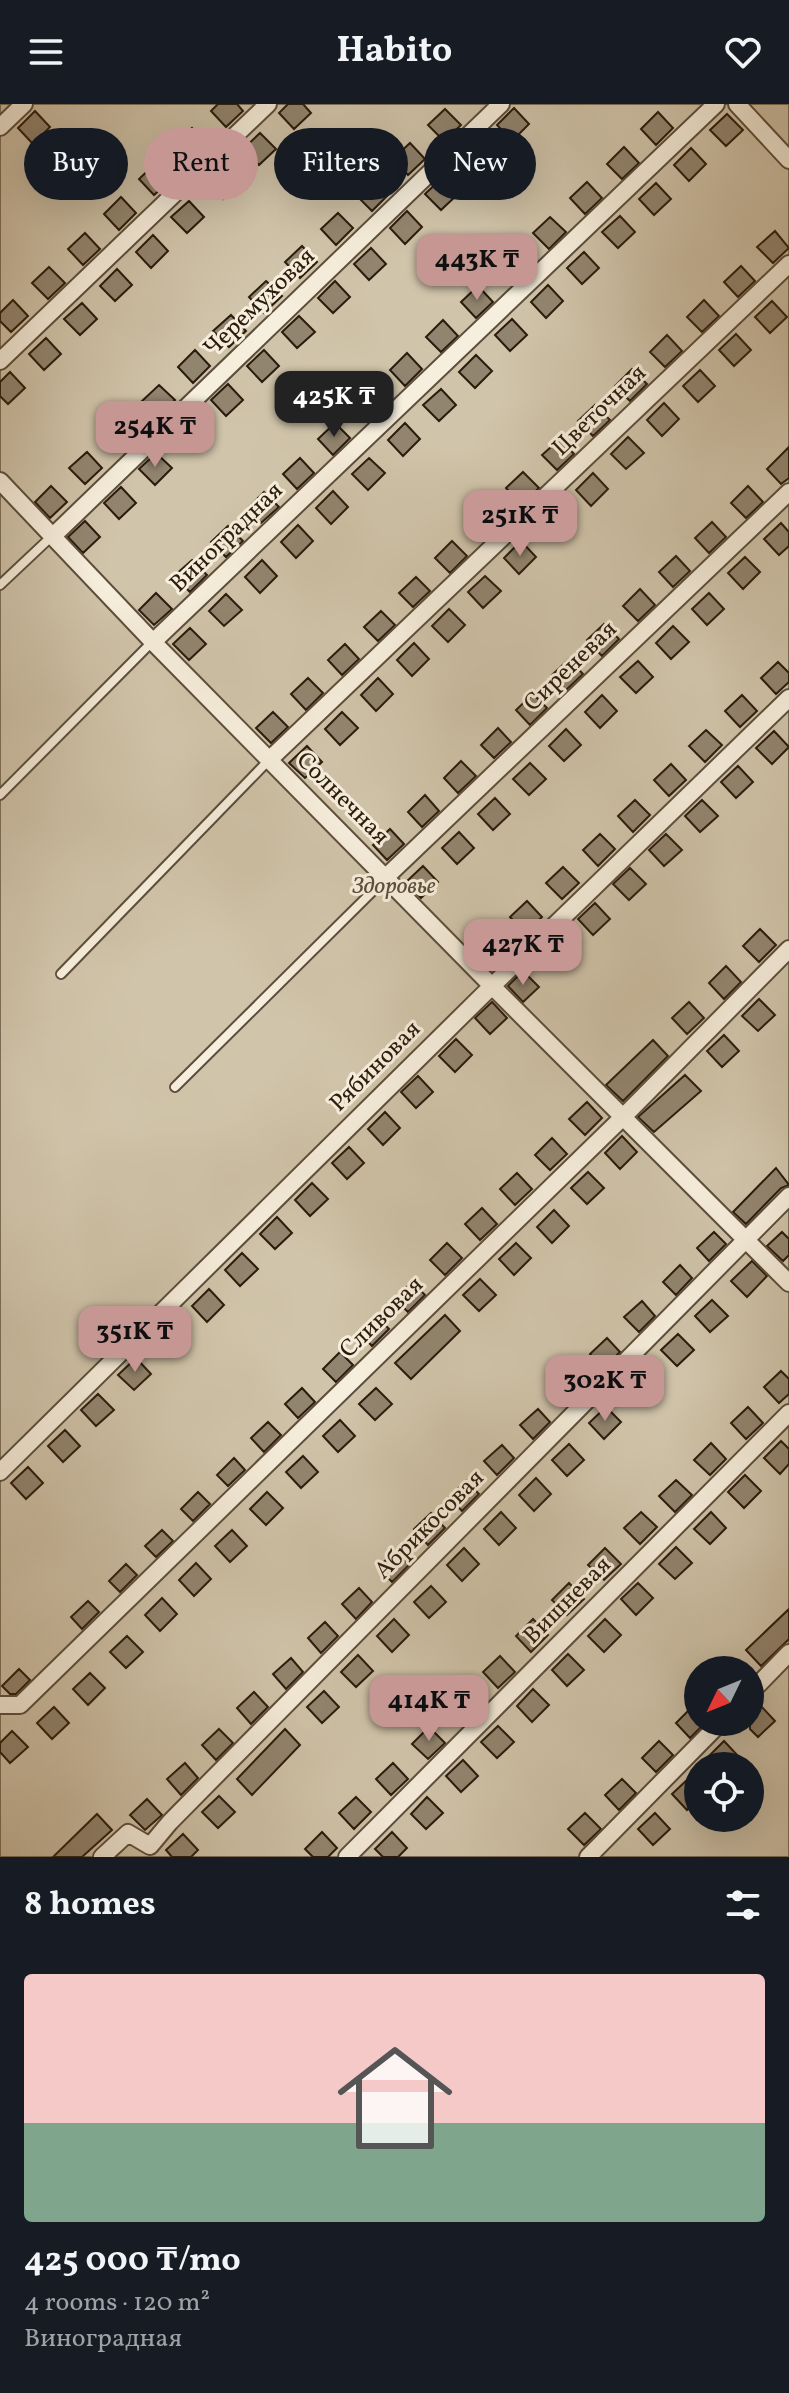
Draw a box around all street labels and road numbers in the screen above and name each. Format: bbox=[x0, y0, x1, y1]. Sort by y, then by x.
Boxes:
street label: Черемуховая bbox=[197, 241, 323, 365]
street label: Цветочная bbox=[545, 357, 655, 465]
street label: Виноградная bbox=[163, 475, 291, 601]
street label: Сиреневая bbox=[517, 614, 625, 720]
street label: Солнечная bbox=[288, 745, 396, 853]
street label: Рябиновая bbox=[323, 1014, 429, 1120]
street label: Сливовая bbox=[332, 1269, 432, 1367]
street label: Абрикосовая bbox=[367, 1462, 493, 1588]
street label: Вишневая bbox=[516, 1549, 620, 1653]

